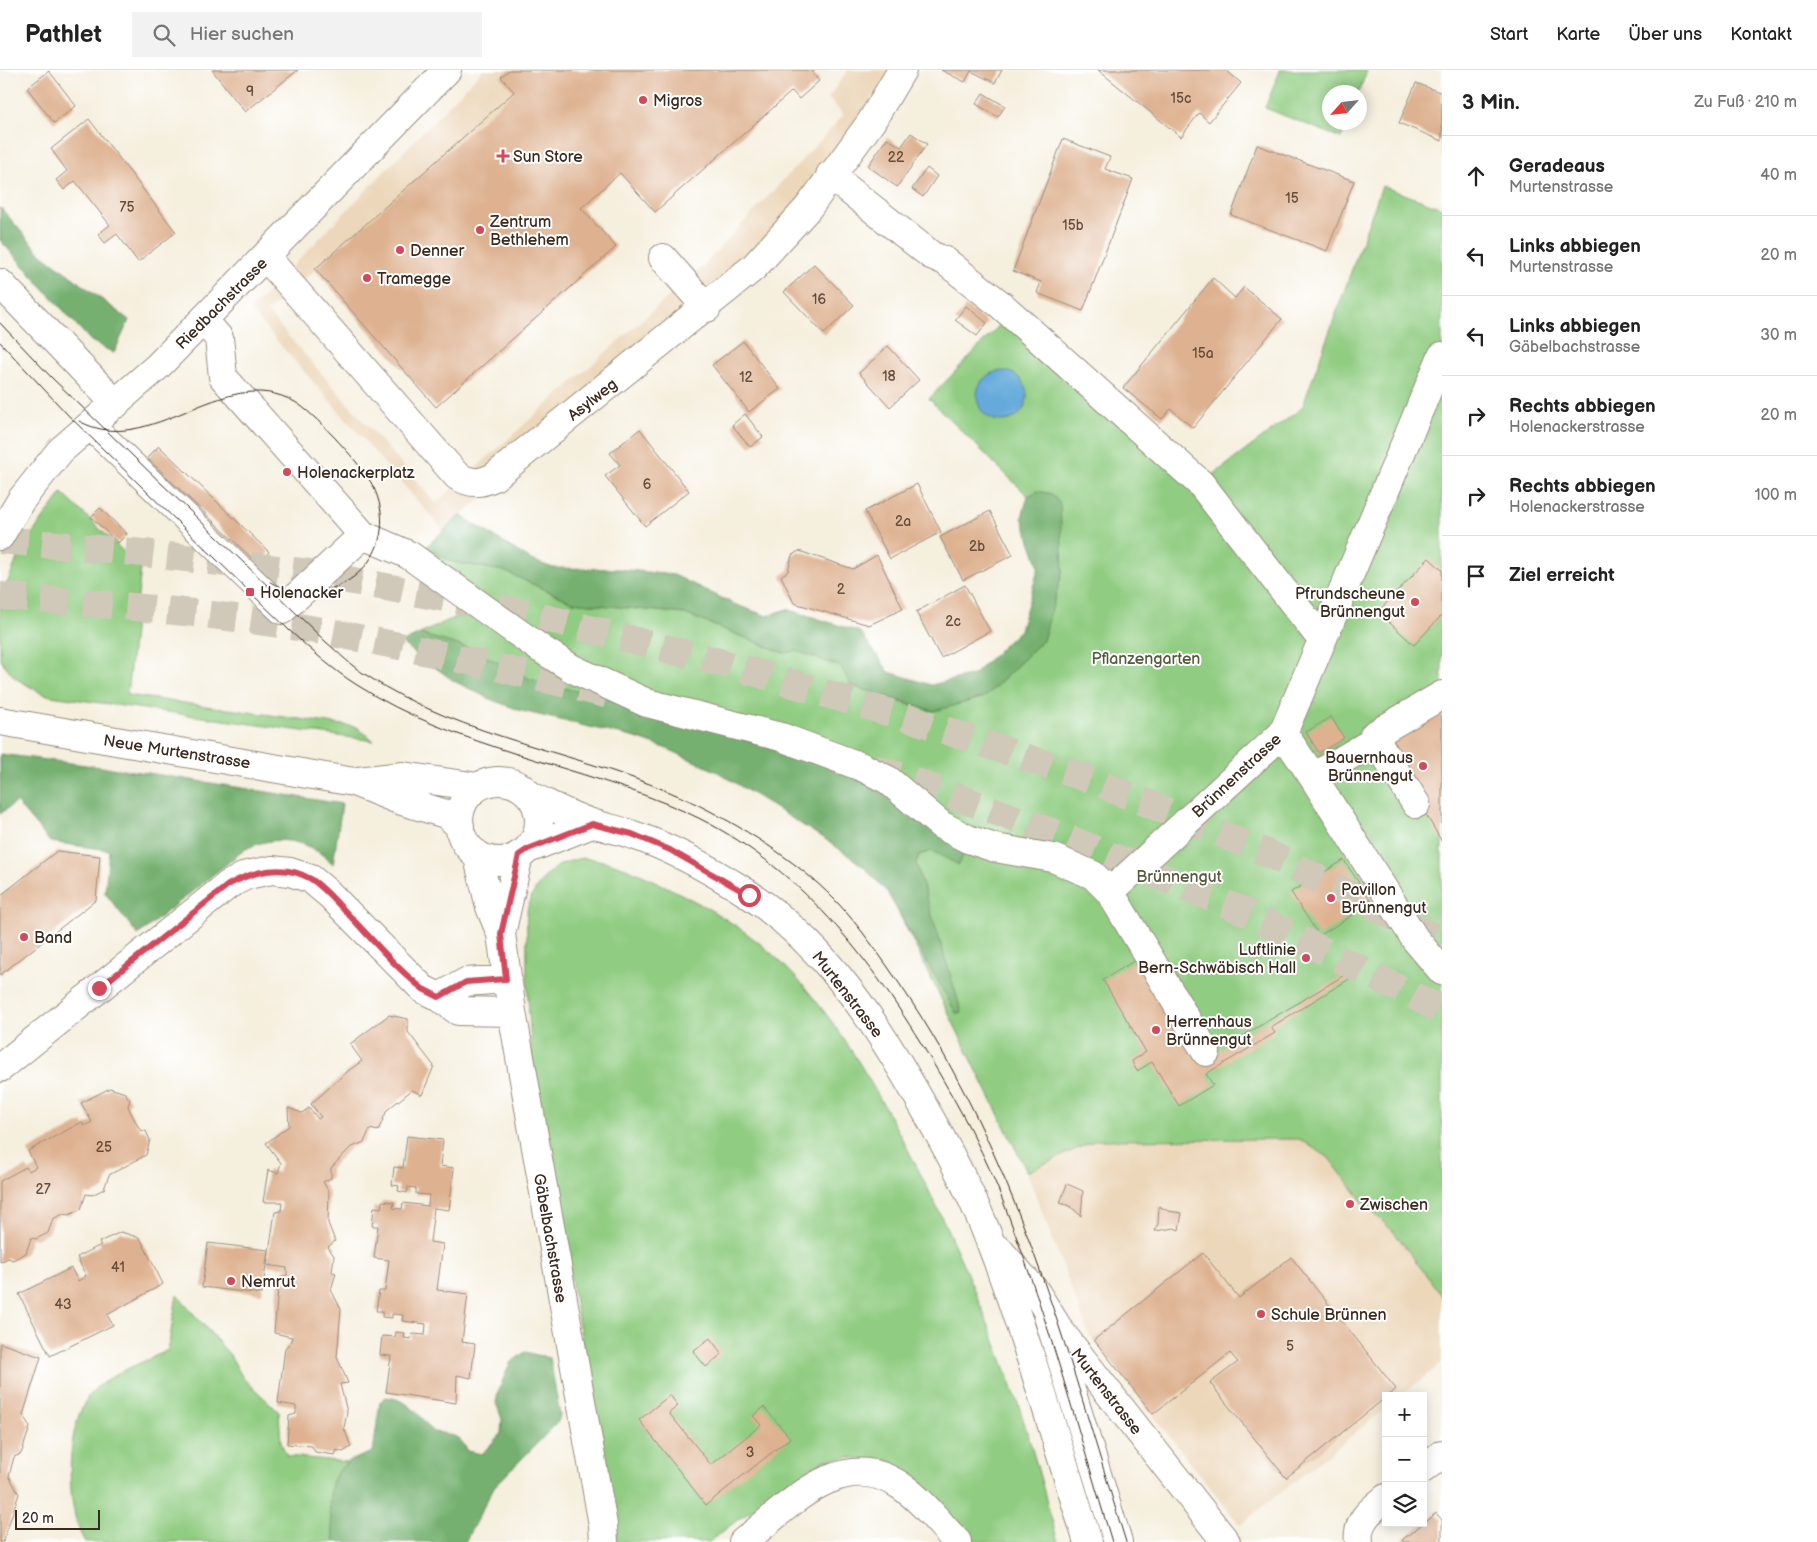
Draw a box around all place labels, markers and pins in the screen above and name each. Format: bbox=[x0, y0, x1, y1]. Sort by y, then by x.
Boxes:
place label: Migros bbox=[653, 92, 702, 111]
marker: Migros bbox=[637, 94, 649, 106]
place label: Sun Store bbox=[513, 148, 583, 167]
marker: Sun Store bbox=[497, 150, 509, 162]
place label: Zentrum Bethlehem bbox=[489, 213, 569, 250]
marker: Zentrum Bethlehem bbox=[474, 224, 486, 236]
place label: Denner bbox=[410, 242, 464, 261]
marker: Denner bbox=[394, 244, 406, 256]
place label: Tramegge bbox=[377, 270, 452, 289]
marker: Tramegge bbox=[361, 272, 373, 284]
place label: Holenackerplatz bbox=[297, 464, 415, 483]
marker: Holenackerplatz bbox=[281, 466, 293, 478]
place label: Holenacker bbox=[260, 584, 343, 603]
place label: Pfrundscheune Brünnengut bbox=[1295, 585, 1405, 622]
marker: Holenacker bbox=[244, 586, 256, 598]
marker: Pfrundscheune Brünnengut bbox=[1409, 596, 1421, 608]
place label: Bauernhaus Brünnengut bbox=[1325, 749, 1413, 786]
marker: Bauernhaus Brünnengut bbox=[1417, 760, 1429, 772]
place label: Pavillon Brünnengut bbox=[1341, 881, 1426, 918]
marker: Pavillon Brünnengut bbox=[1325, 892, 1337, 904]
place label: Band bbox=[34, 929, 72, 948]
marker: Band bbox=[18, 931, 30, 943]
place label: Luftlinie Bern-Schwäbisch Hall bbox=[1138, 941, 1297, 978]
marker: Luftlinie Bern-Schwäbisch Hall bbox=[1300, 952, 1312, 964]
place label: Herrenhaus Brünnengut bbox=[1166, 1013, 1252, 1050]
marker: Herrenhaus Brünnengut bbox=[1150, 1024, 1162, 1036]
place label: Zwischen bbox=[1359, 1196, 1428, 1215]
marker: Zwischen bbox=[1344, 1198, 1356, 1210]
place label: Nemrut bbox=[241, 1273, 295, 1292]
marker: Nemrut bbox=[225, 1275, 237, 1287]
place label: Schule Brünnen bbox=[1271, 1306, 1386, 1325]
marker: Schule Brünnen bbox=[1255, 1308, 1267, 1320]

